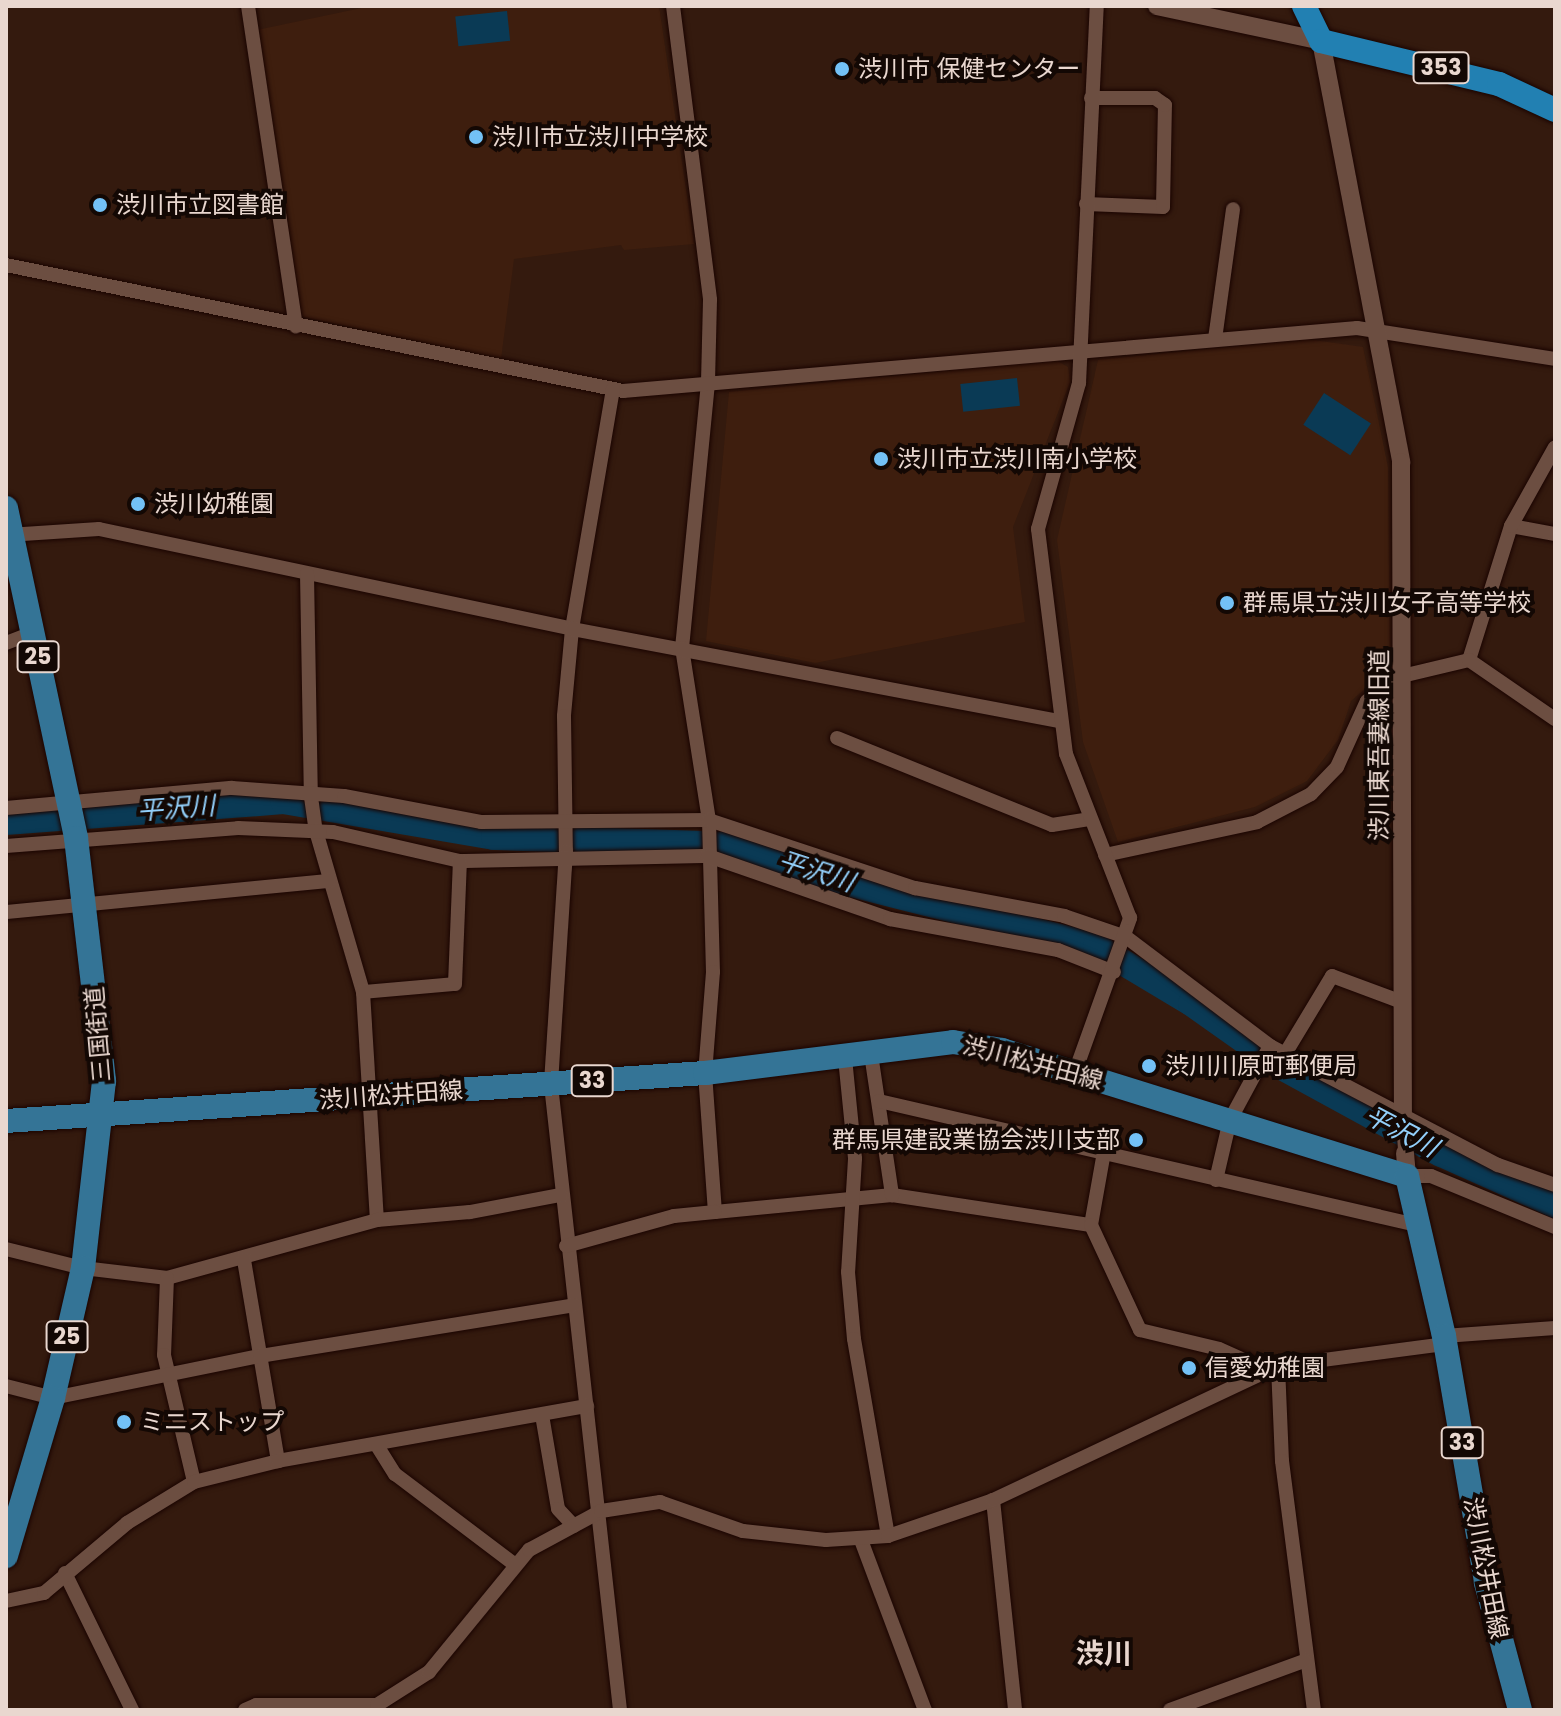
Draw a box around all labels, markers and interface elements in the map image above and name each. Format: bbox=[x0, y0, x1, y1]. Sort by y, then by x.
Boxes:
road number: 353 bbox=[1411, 50, 1471, 86]
place label: 渋川市 保健センター bbox=[858, 55, 1080, 83]
marker: 渋川市 保健センター bbox=[833, 60, 851, 78]
place label: 渋川市立渋川中学校 bbox=[492, 123, 708, 151]
marker: 渋川市立渋川中学校 bbox=[467, 128, 485, 146]
place label: 渋川市立図書館 bbox=[116, 191, 284, 219]
marker: 渋川市立図書館 bbox=[91, 196, 109, 214]
place label: 渋川市立渋川南小学校 bbox=[897, 445, 1137, 473]
marker: 渋川市立渋川南小学校 bbox=[872, 450, 890, 468]
place label: 渋川幼稚園 bbox=[154, 490, 274, 518]
marker: 渋川幼稚園 bbox=[129, 495, 147, 513]
place label: 群馬県立渋川女子高等学校 bbox=[1243, 589, 1531, 617]
marker: 群馬県立渋川女子高等学校 bbox=[1218, 594, 1236, 612]
road number: 25 bbox=[16, 639, 60, 675]
street label: 渋川東吾妻線旧道 bbox=[1365, 649, 1393, 841]
water label: 平沢川 bbox=[136, 791, 216, 827]
water label: 平沢川 bbox=[774, 845, 858, 899]
street label: 三国街道 bbox=[79, 985, 117, 1083]
street label: 渋川松井田線 bbox=[960, 1030, 1106, 1096]
place label: 渋川川原町郵便局 bbox=[1165, 1052, 1357, 1080]
marker: 渋川川原町郵便局 bbox=[1140, 1057, 1158, 1075]
road number: 33 bbox=[570, 1063, 614, 1099]
street label: 渋川松井田線 bbox=[318, 1076, 464, 1114]
water label: 平沢川 bbox=[1359, 1100, 1443, 1164]
place label: 群馬県建設業協会渋川支部 bbox=[832, 1126, 1120, 1154]
marker: 群馬県建設業協会渋川支部 bbox=[1127, 1131, 1145, 1149]
road number: 25 bbox=[45, 1319, 89, 1355]
place label: 信愛幼稚園 bbox=[1205, 1354, 1325, 1382]
marker: 信愛幼稚園 bbox=[1180, 1359, 1198, 1377]
place label: ミニストップ bbox=[140, 1408, 284, 1436]
marker: ミニストップ bbox=[115, 1413, 133, 1431]
road number: 33 bbox=[1440, 1425, 1484, 1461]
street label: 渋川松井田線 bbox=[1458, 1495, 1514, 1641]
district label: 渋川 bbox=[1076, 1637, 1132, 1671]

